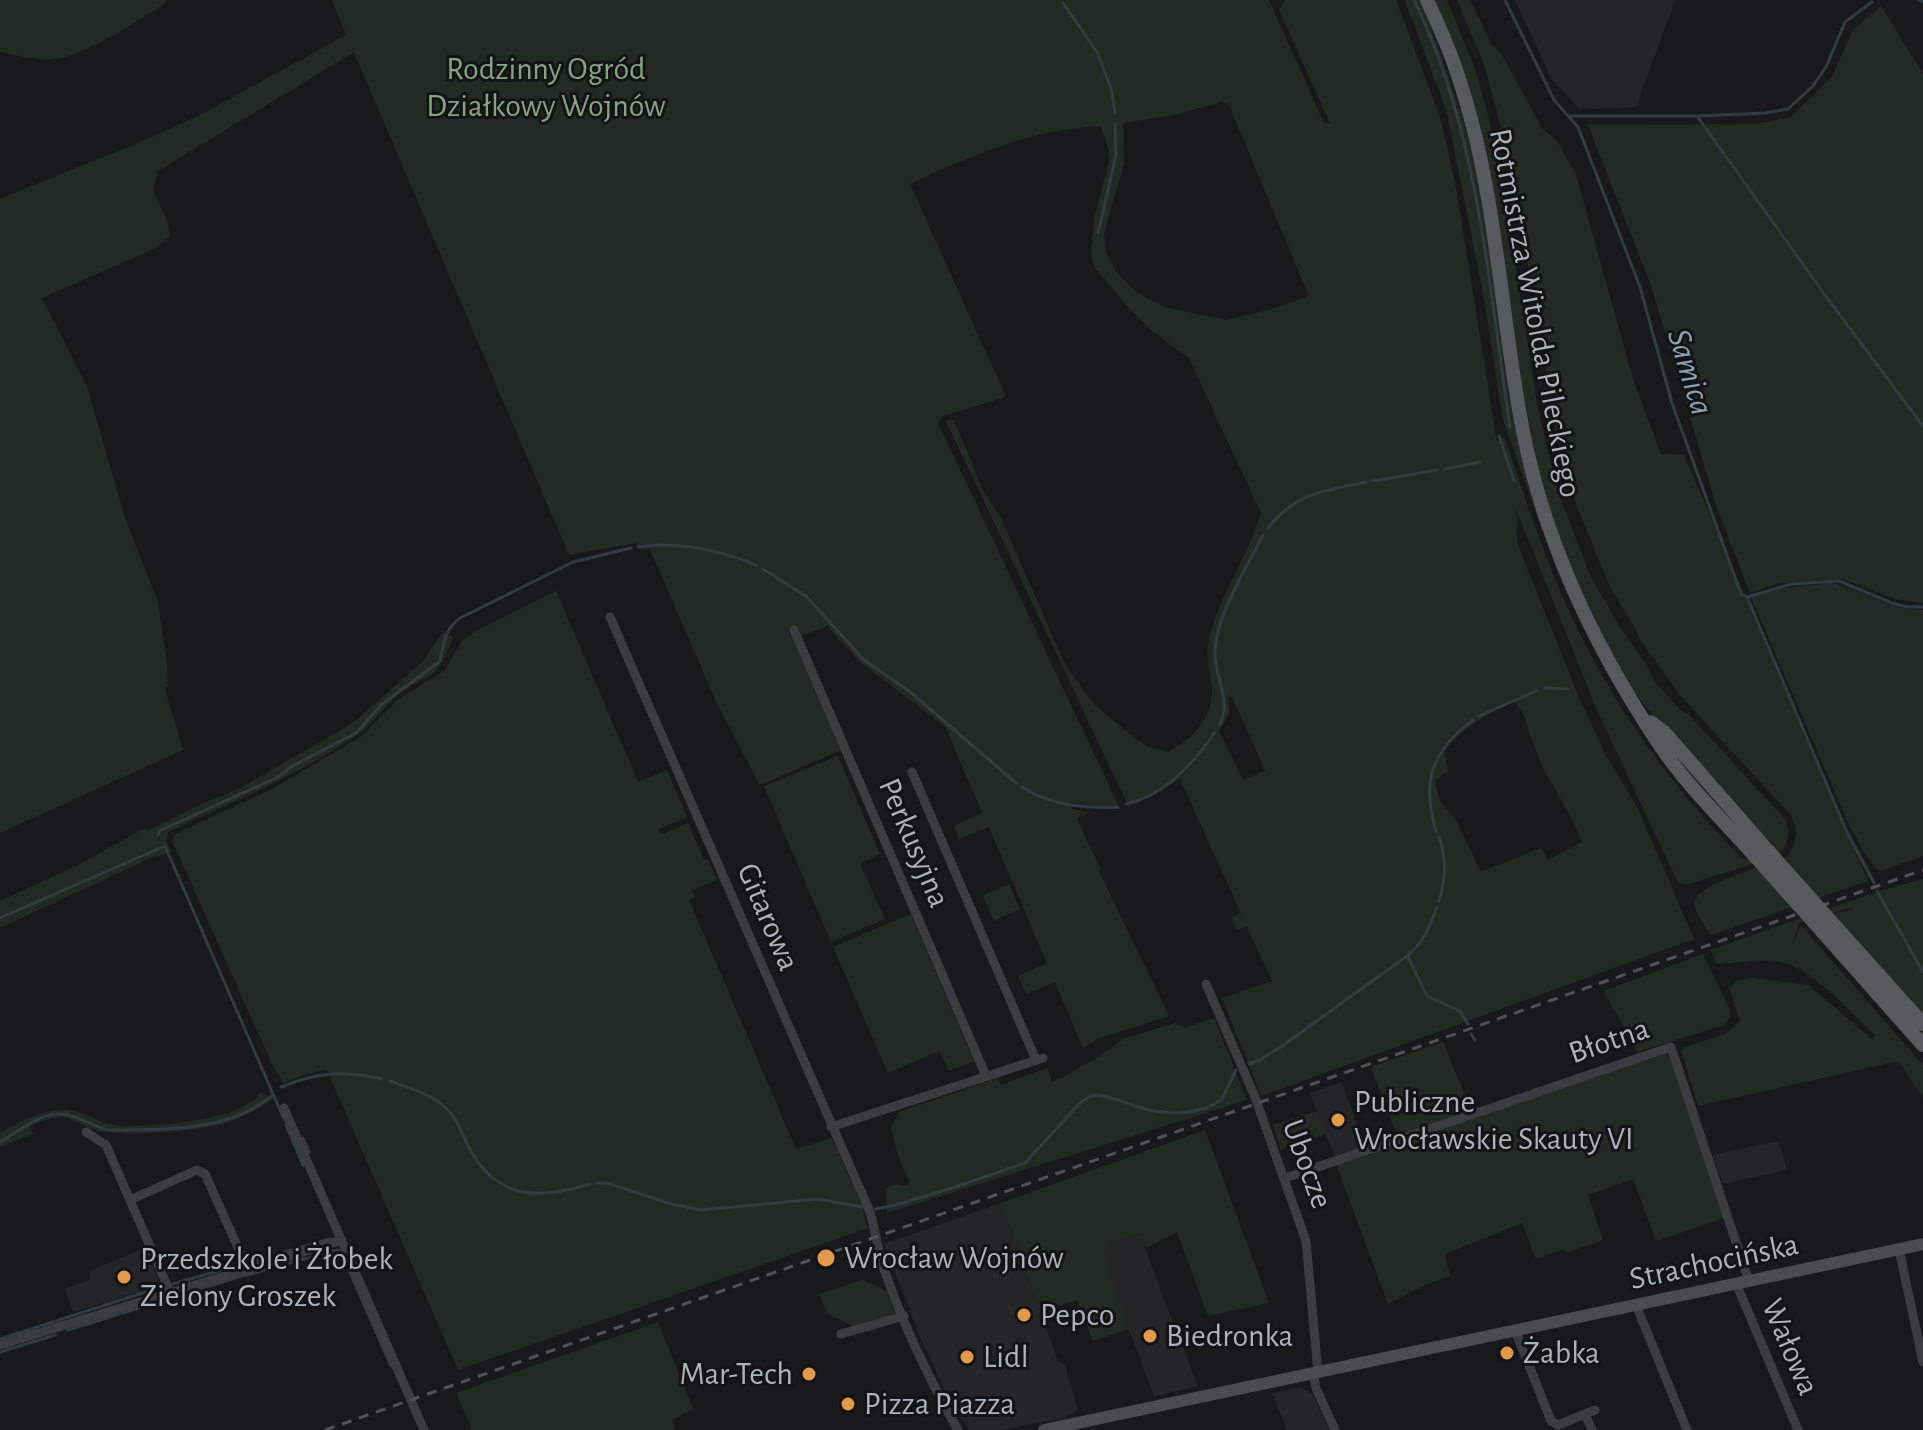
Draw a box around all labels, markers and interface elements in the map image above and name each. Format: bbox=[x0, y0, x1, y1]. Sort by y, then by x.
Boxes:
park label: Rodzinny Ogród Działkowy Wojnów bbox=[426, 50, 666, 125]
street label: Rotmistrza Witolda Pileckiego bbox=[1480, 125, 1590, 501]
water label: Samica bbox=[1658, 324, 1722, 420]
street label: Perkusyjna bbox=[870, 773, 958, 913]
street label: Gitarowa bbox=[728, 857, 808, 977]
street label: Błotna bbox=[1564, 1009, 1654, 1073]
place label: Publiczne Wrocławskie Skauty VI bbox=[1354, 1083, 1634, 1158]
marker: Publiczne Wrocławskie Skauty VI bbox=[1329, 1111, 1347, 1129]
street label: Ubocze bbox=[1273, 1114, 1341, 1214]
street label: Strachocińska bbox=[1626, 1225, 1802, 1299]
place label: Wrocław Wojnów bbox=[844, 1239, 1064, 1277]
place label: Przedszkole i Żłobek Zielony Groszek bbox=[140, 1240, 393, 1315]
marker: Wrocław Wojnów bbox=[815, 1247, 837, 1269]
marker: Przedszkole i Żłobek Zielony Groszek bbox=[115, 1268, 133, 1286]
street label: Wałowa bbox=[1753, 1293, 1827, 1401]
place label: Pepco bbox=[1040, 1296, 1114, 1334]
marker: Pepco bbox=[1015, 1306, 1033, 1324]
place label: Biedronka bbox=[1166, 1317, 1293, 1355]
marker: Biedronka bbox=[1141, 1327, 1159, 1345]
place label: Żabka bbox=[1523, 1334, 1600, 1372]
place label: Lidl bbox=[983, 1338, 1029, 1376]
marker: Żabka bbox=[1498, 1344, 1516, 1362]
marker: Lidl bbox=[958, 1348, 976, 1366]
place label: Mar-Tech bbox=[679, 1355, 793, 1393]
marker: Mar-Tech bbox=[800, 1365, 818, 1383]
place label: Pizza Piazza bbox=[864, 1385, 1015, 1423]
marker: Pizza Piazza bbox=[839, 1395, 857, 1413]

